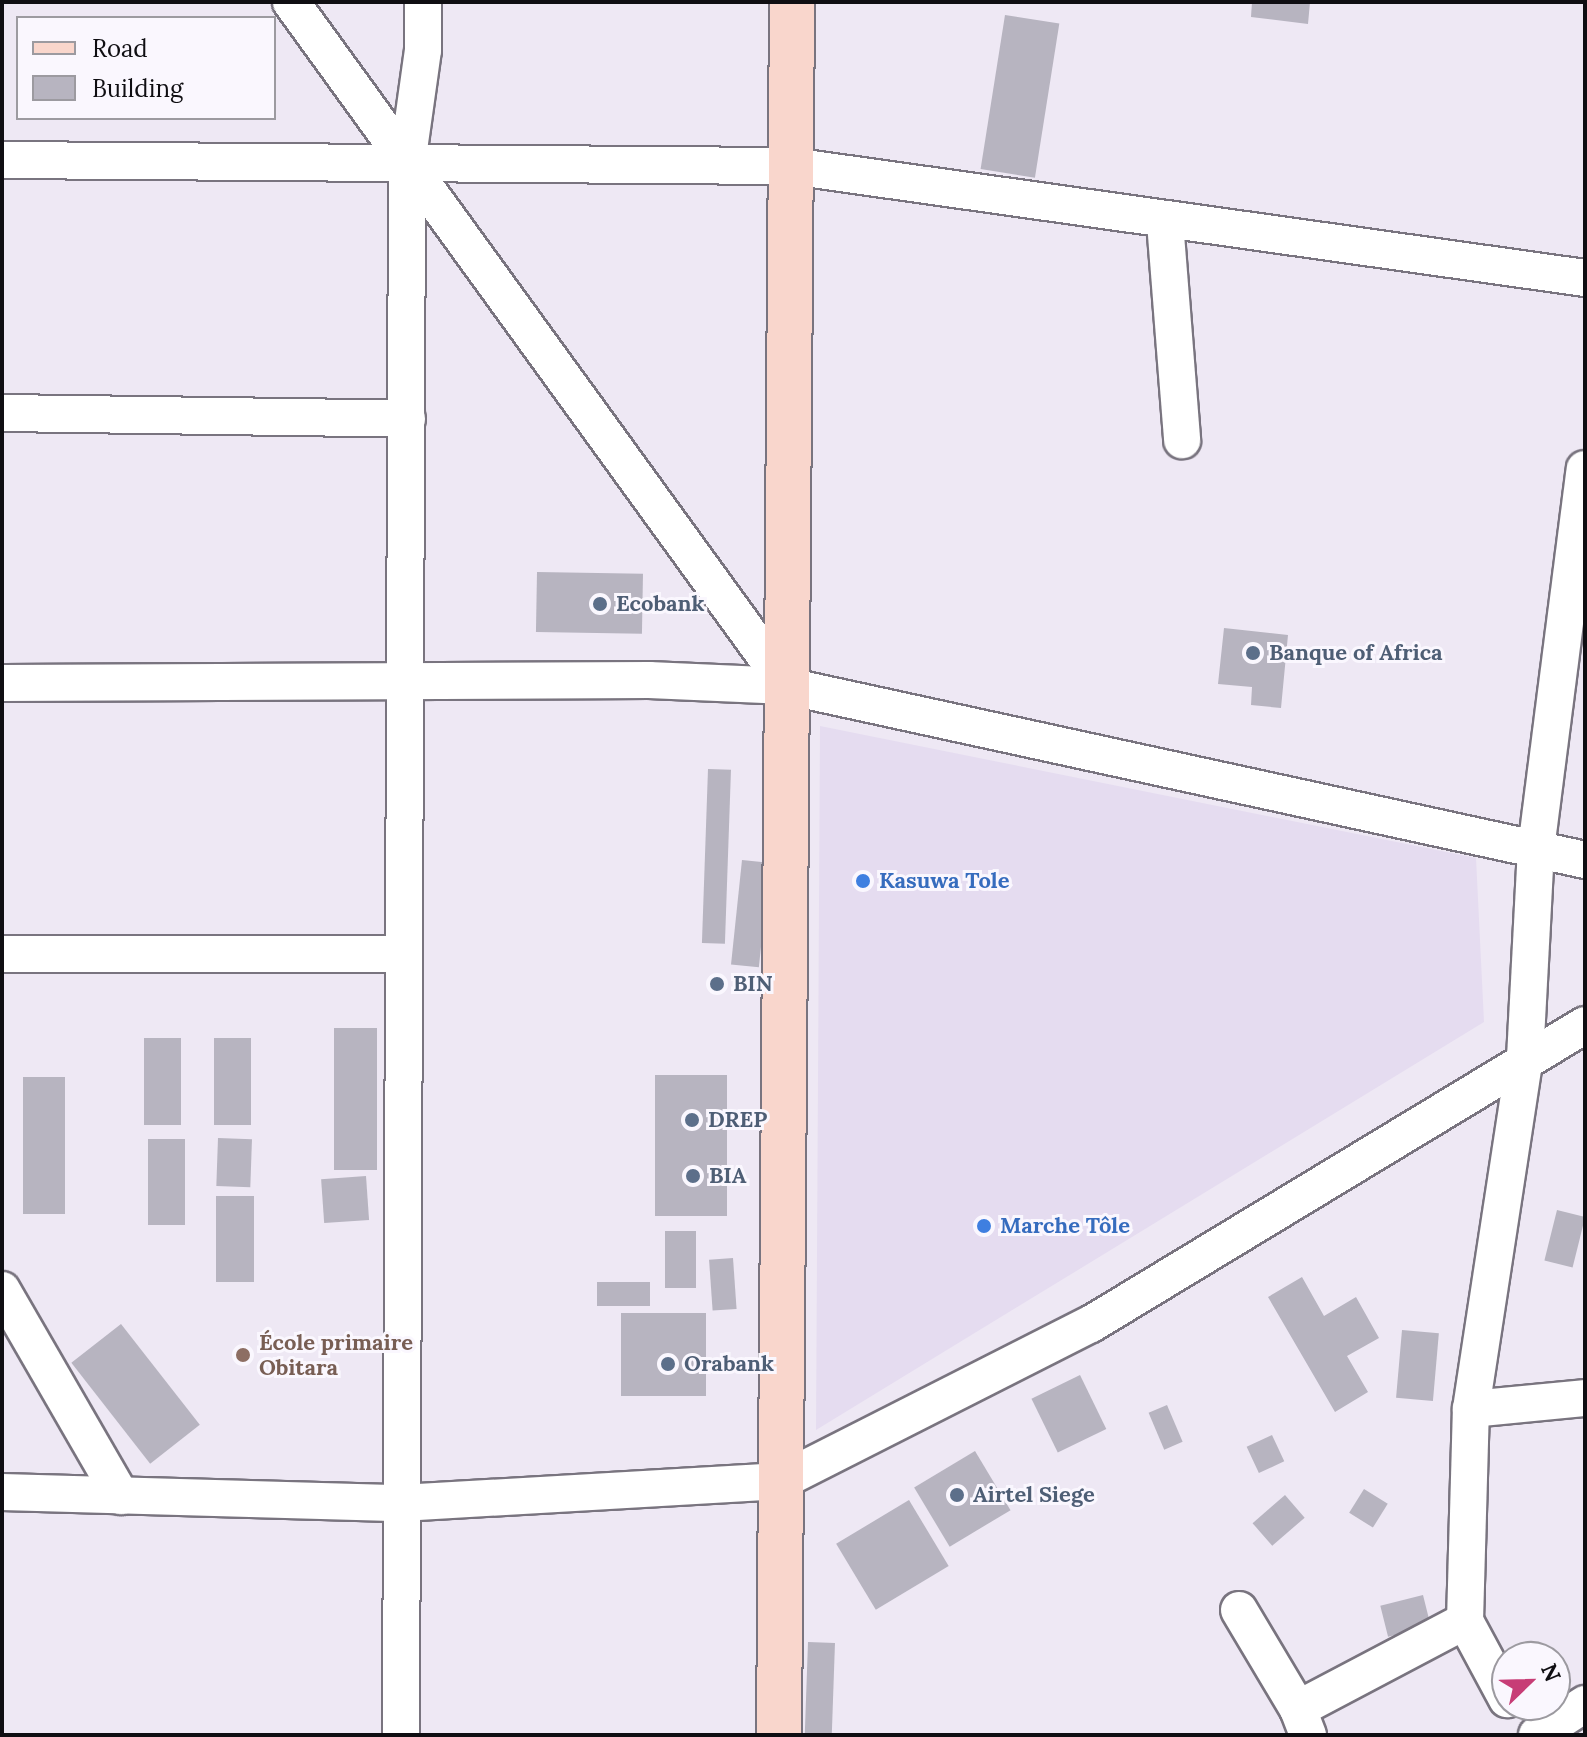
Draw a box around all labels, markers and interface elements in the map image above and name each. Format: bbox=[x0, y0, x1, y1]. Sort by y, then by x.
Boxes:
legend bbox=[16, 16, 276, 120]
text: Road bbox=[92, 33, 148, 64]
text: Building bbox=[92, 73, 183, 104]
place label: Ecobank bbox=[616, 591, 705, 617]
marker: Ecobank bbox=[591, 595, 609, 613]
place label: Banque of Africa bbox=[1269, 640, 1443, 666]
marker: Banque of Africa bbox=[1244, 644, 1262, 662]
place label: Kasuwa Tole bbox=[879, 868, 1010, 894]
marker: Kasuwa Tole bbox=[854, 872, 872, 890]
place label: BIN bbox=[733, 971, 773, 997]
marker: BIN bbox=[708, 975, 726, 993]
place label: DREP bbox=[708, 1107, 767, 1133]
marker: DREP bbox=[683, 1111, 701, 1129]
place label: BIA bbox=[709, 1163, 747, 1189]
marker: BIA bbox=[684, 1167, 702, 1185]
place label: Marche Tôle bbox=[1000, 1213, 1130, 1239]
marker: Marche Tôle bbox=[975, 1217, 993, 1235]
place label: École primaire Obitara bbox=[259, 1329, 413, 1380]
marker: École primaire Obitara bbox=[234, 1346, 252, 1364]
place label: Orabank bbox=[684, 1351, 774, 1377]
marker: Orabank bbox=[659, 1355, 677, 1373]
place label: Airtel Siege bbox=[973, 1482, 1095, 1508]
marker: Airtel Siege bbox=[948, 1486, 966, 1504]
north arrow bbox=[1491, 1641, 1571, 1721]
text: N bbox=[1535, 1659, 1567, 1686]

